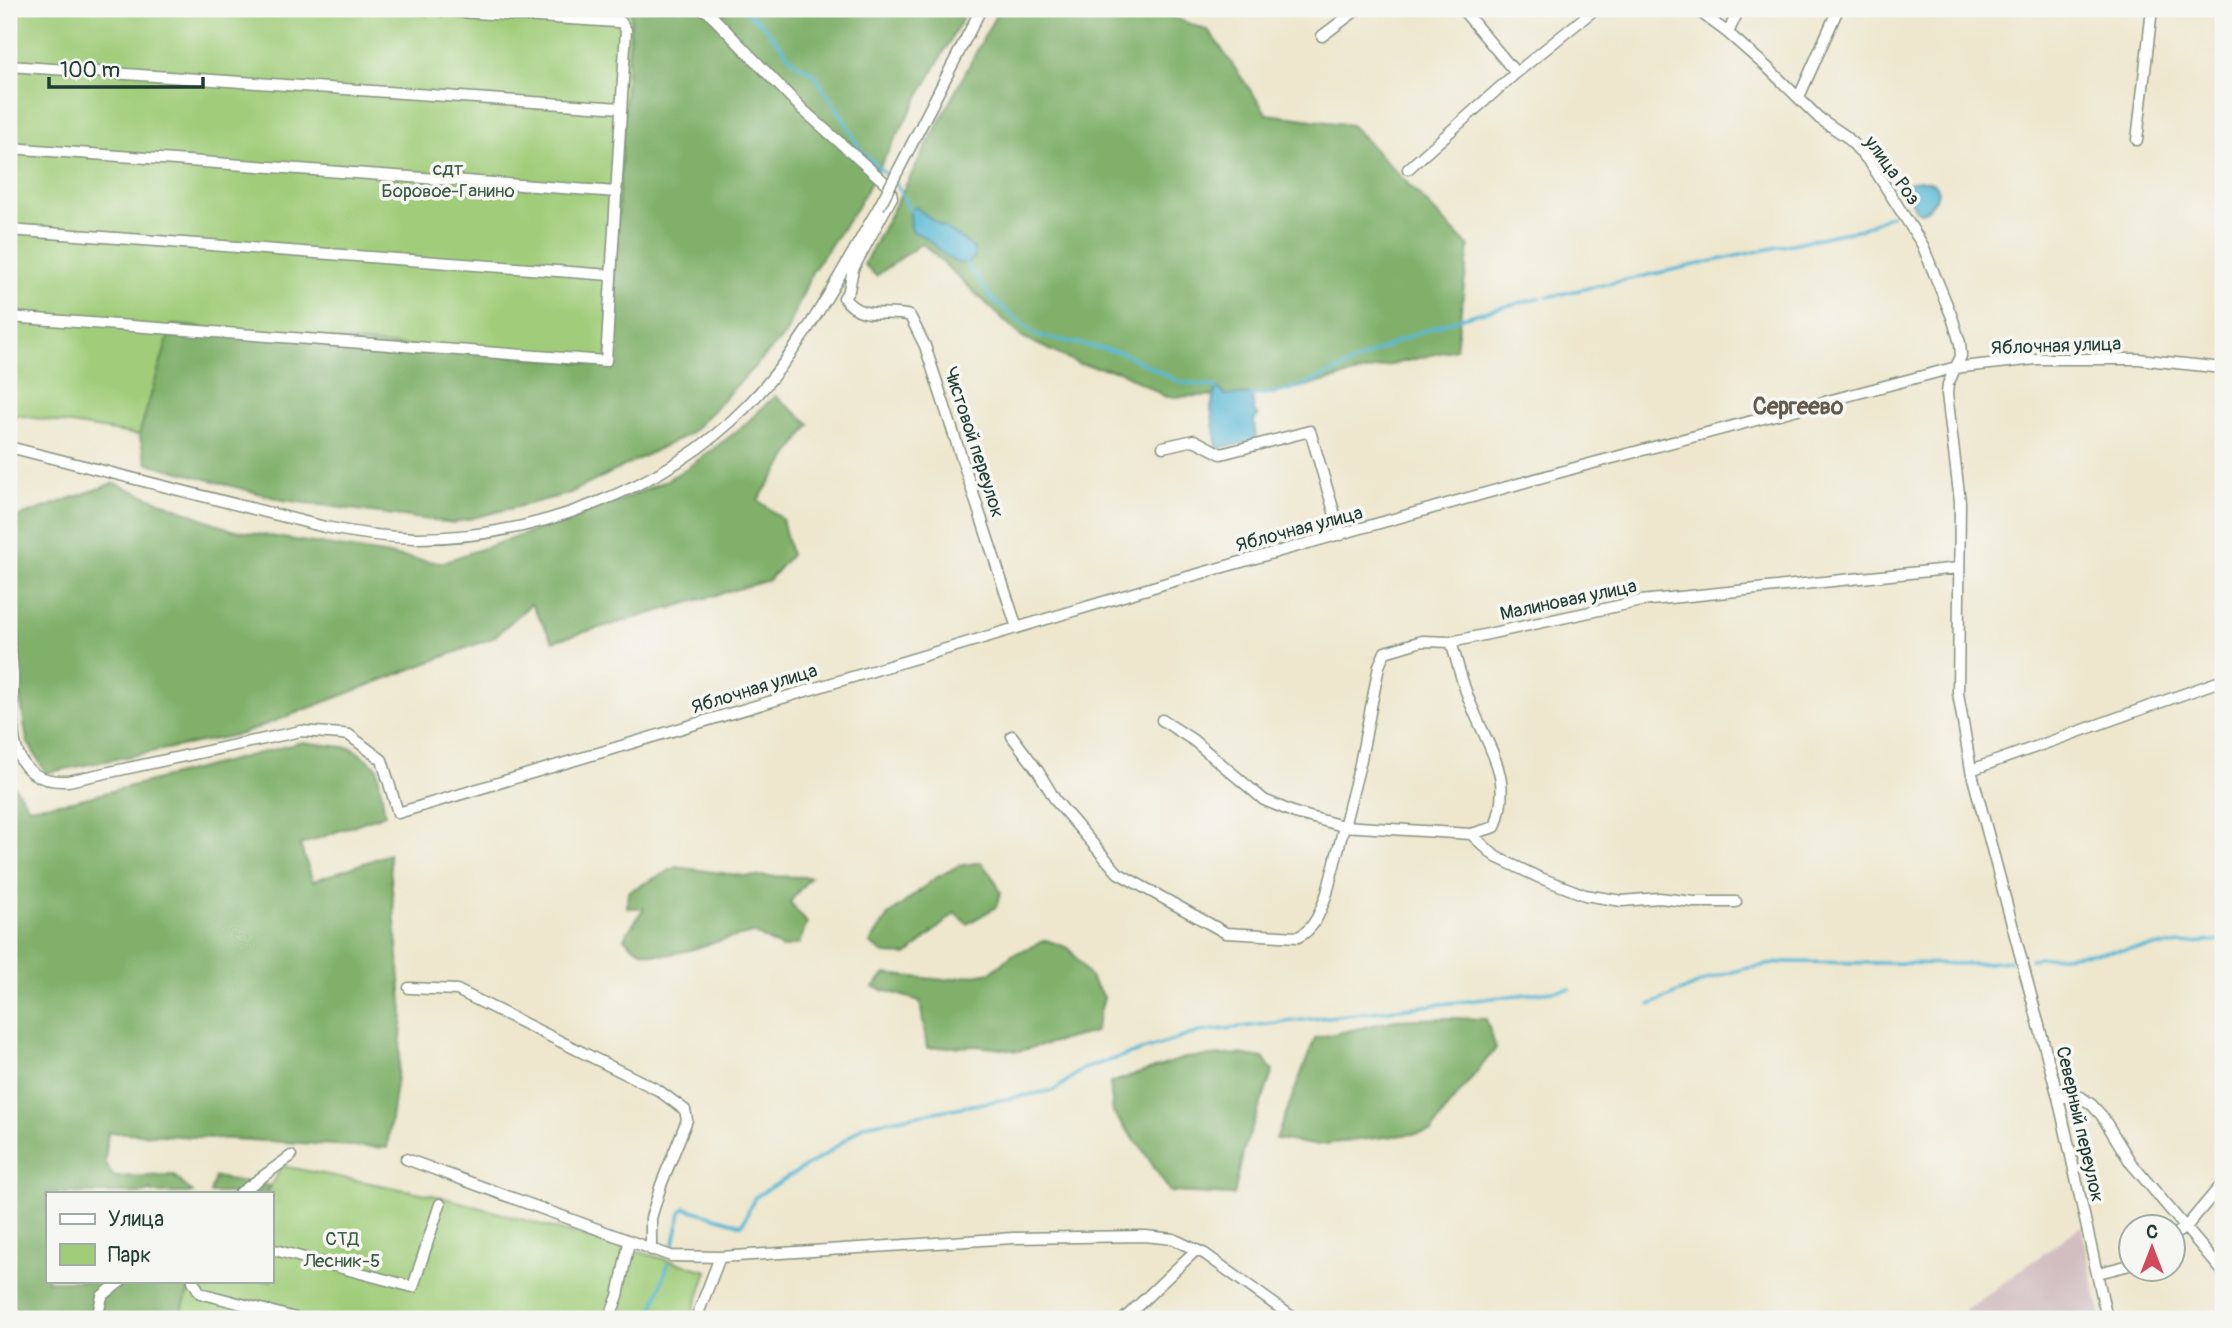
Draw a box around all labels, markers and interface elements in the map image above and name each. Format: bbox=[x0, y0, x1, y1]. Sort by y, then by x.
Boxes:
scale bar bbox=[49, 46, 203, 90]
text: 100 m bbox=[60, 57, 120, 84]
street label: улица Роз bbox=[1858, 130, 1925, 210]
park label: сдт Боровое-Ганино bbox=[381, 157, 515, 203]
street label: Яблочная улица bbox=[1990, 332, 2122, 360]
street label: Чистовой переулок bbox=[938, 364, 1010, 521]
district label: Сергеево bbox=[1753, 392, 1844, 421]
street label: Яблочная улица bbox=[1233, 500, 1365, 557]
street label: Малиновая улица bbox=[1498, 574, 1639, 626]
street label: Яблочная улица bbox=[688, 658, 820, 719]
street label: Северный переулок bbox=[2050, 1044, 2110, 1205]
legend bbox=[46, 1192, 273, 1282]
text: Улица bbox=[108, 1206, 164, 1233]
north arrow bbox=[2116, 1212, 2186, 1282]
text: С bbox=[2146, 1220, 2158, 1244]
park label: СТД Лесник-5 bbox=[303, 1227, 380, 1273]
text: Парк bbox=[108, 1242, 151, 1269]

